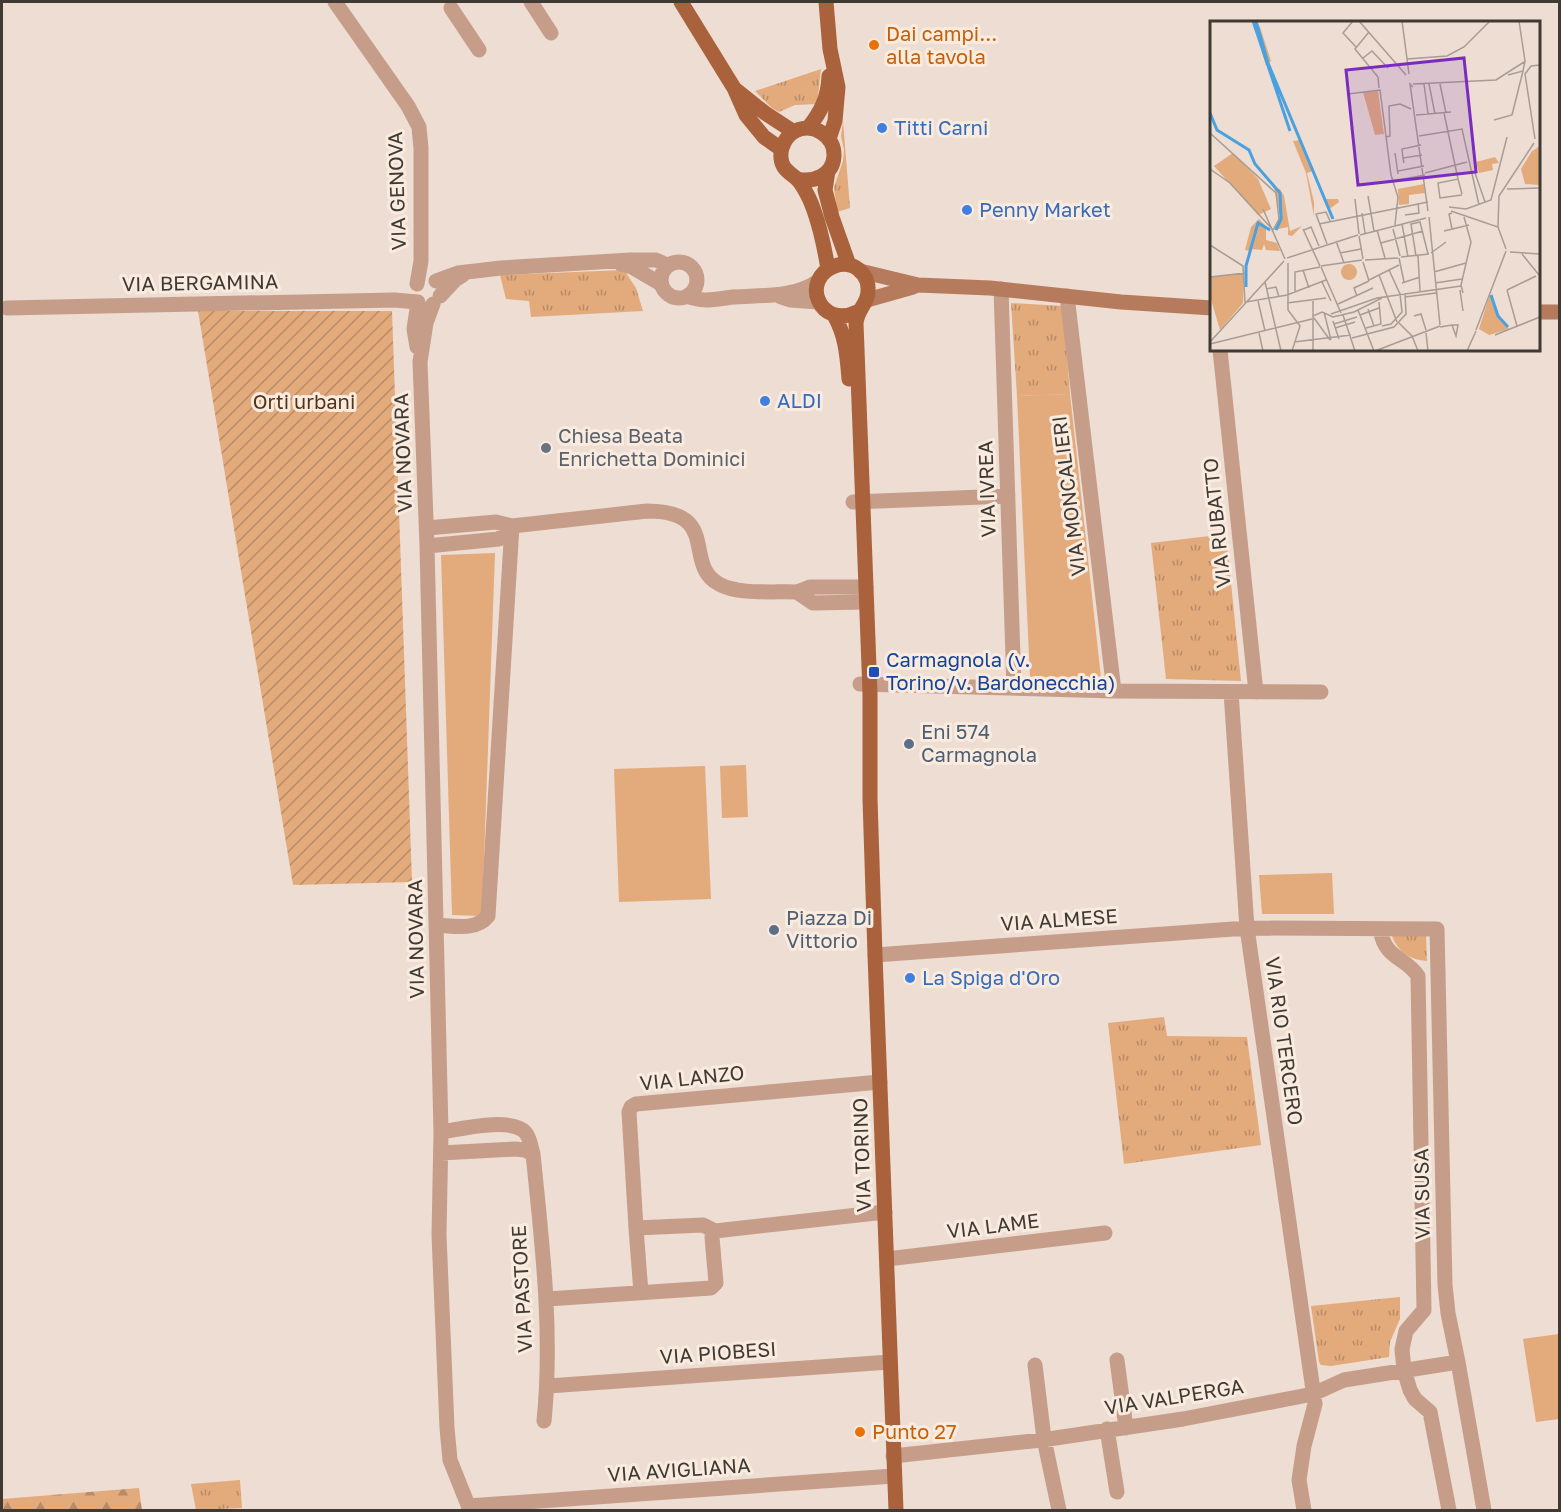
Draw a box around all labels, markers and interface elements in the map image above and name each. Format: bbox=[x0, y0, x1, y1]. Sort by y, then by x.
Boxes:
place label: Dai campi... alla tavola bbox=[886, 21, 997, 68]
inset map bbox=[1210, 21, 1540, 351]
marker: Dai campi... alla tavola bbox=[867, 38, 881, 52]
place label: Titti Carni bbox=[894, 115, 988, 139]
marker: Titti Carni bbox=[875, 121, 889, 135]
street label: VIA GENOVA bbox=[382, 131, 410, 251]
place label: Penny Market bbox=[979, 197, 1111, 221]
marker: Penny Market bbox=[960, 203, 974, 217]
street label: VIA BERGAMINA bbox=[122, 269, 278, 295]
place label: ALDI bbox=[777, 388, 822, 412]
park label: Orti urbani bbox=[253, 389, 355, 413]
street label: VIA NOVARA bbox=[388, 393, 416, 513]
marker: ALDI bbox=[758, 394, 772, 408]
street label: VIA MONCALIERI bbox=[1046, 414, 1090, 578]
place label: Chiesa Beata Enrichetta Dominici bbox=[558, 423, 746, 470]
street label: VIA IVREA bbox=[972, 440, 1000, 538]
marker: Chiesa Beata Enrichetta Dominici bbox=[539, 441, 553, 455]
street label: VIA RUBATTO bbox=[1197, 457, 1235, 589]
place label: Carmagnola (v. Torino/v. Bardonecchia) bbox=[886, 647, 1116, 694]
marker: Carmagnola (v. Torino/v. Bardonecchia) bbox=[867, 665, 881, 679]
place label: Eni 574 Carmagnola bbox=[921, 719, 1037, 766]
marker: Eni 574 Carmagnola bbox=[902, 737, 916, 751]
street label: VIA NOVARA bbox=[402, 879, 428, 999]
street label: VIA ALMESE bbox=[1000, 903, 1118, 935]
place label: Piazza Di Vittorio bbox=[786, 905, 872, 952]
marker: Piazza Di Vittorio bbox=[767, 923, 781, 937]
street label: VIA RIO TERCERO bbox=[1261, 955, 1309, 1127]
place label: La Spiga d'Oro bbox=[922, 965, 1060, 989]
marker: La Spiga d'Oro bbox=[903, 971, 917, 985]
street label: VIA LANZO bbox=[638, 1060, 746, 1094]
street label: VIA TORINO bbox=[847, 1097, 875, 1213]
street label: VIA SUSA bbox=[1408, 1148, 1434, 1240]
street label: VIA LAME bbox=[945, 1207, 1040, 1243]
street label: VIA PASTORE bbox=[506, 1225, 536, 1354]
street label: VIA PIOBESI bbox=[659, 1336, 777, 1368]
street label: VIA VALPERGA bbox=[1103, 1373, 1245, 1419]
place label: Punto 27 bbox=[872, 1419, 957, 1443]
marker: Punto 27 bbox=[853, 1425, 867, 1439]
street label: VIA AVIGLIANA bbox=[607, 1452, 751, 1486]

